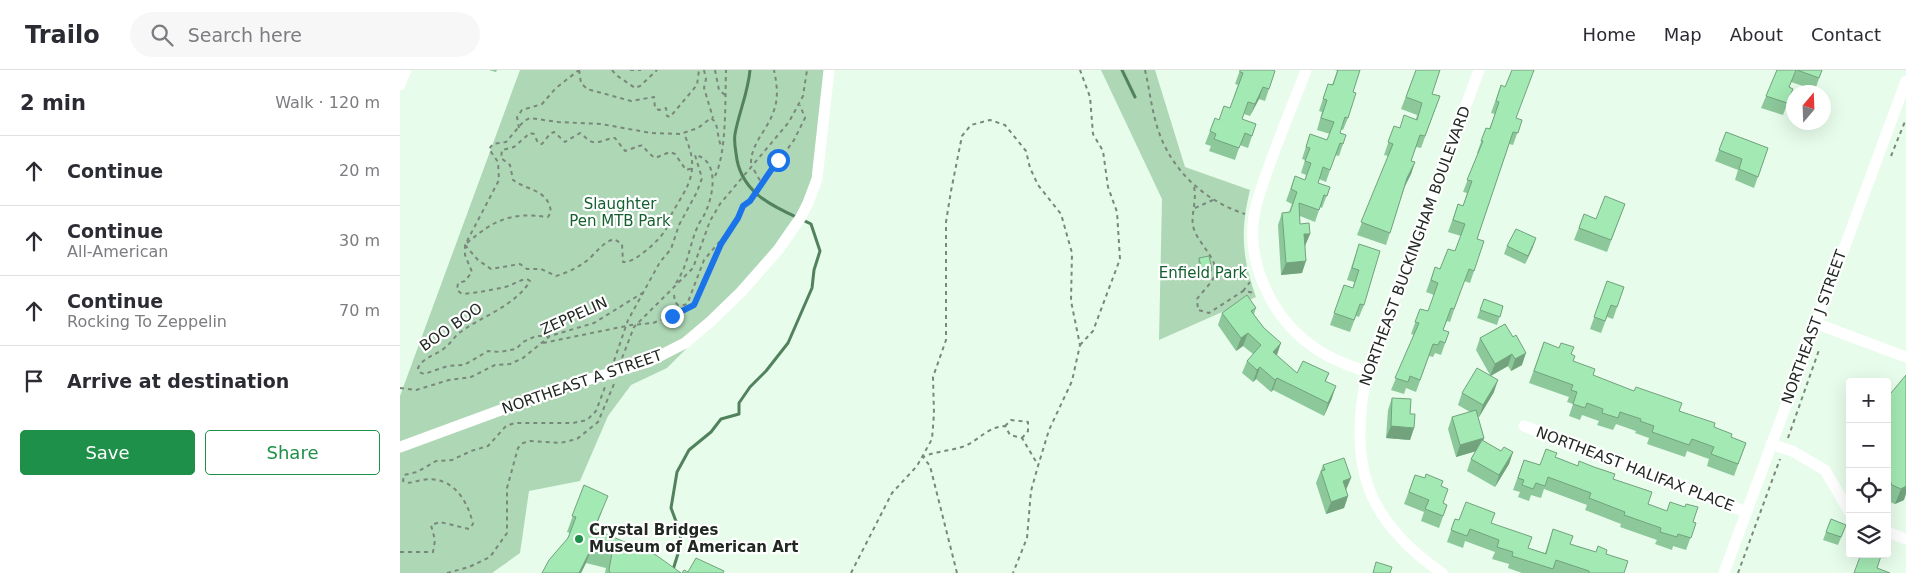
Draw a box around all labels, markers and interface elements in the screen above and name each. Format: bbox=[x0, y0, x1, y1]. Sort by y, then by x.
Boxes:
search box bbox=[130, 12, 480, 57]
text: Trailo bbox=[25, 21, 100, 49]
icon: search bbox=[148, 21, 176, 49]
text: Search here bbox=[188, 24, 302, 46]
text: Home bbox=[1583, 24, 1636, 45]
text: Map bbox=[1664, 24, 1702, 45]
text: About bbox=[1730, 24, 1783, 45]
text: Contact bbox=[1811, 24, 1881, 45]
north arrow bbox=[1786, 85, 1831, 130]
text: 2 min bbox=[20, 91, 86, 115]
text: Walk · 120 m bbox=[275, 93, 380, 112]
street label: NORTHEAST BUCKINGHAM BOULEVARD bbox=[1356, 104, 1474, 388]
route start bbox=[767, 149, 790, 172]
icon: ahead bbox=[20, 157, 48, 185]
text: Continue bbox=[67, 160, 163, 182]
text: 20 m bbox=[339, 161, 380, 180]
park label: Slaughter Pen MTB Park bbox=[569, 195, 671, 230]
text: Continue bbox=[67, 220, 163, 242]
icon: ahead bbox=[20, 227, 48, 255]
text: 30 m bbox=[339, 231, 380, 250]
text: All-American bbox=[67, 242, 168, 261]
street label: NORTHEAST J STREET bbox=[1778, 247, 1851, 406]
park label: Enfield Park bbox=[1159, 264, 1248, 282]
text: Continue bbox=[67, 290, 163, 312]
street label: ZEPPELIN bbox=[538, 293, 610, 339]
icon: ahead bbox=[20, 297, 48, 325]
street label: BOO BOO bbox=[416, 299, 486, 355]
text: 70 m bbox=[339, 301, 380, 320]
route end bbox=[661, 305, 684, 328]
text: Rocking To Zeppelin bbox=[67, 312, 227, 331]
street label: NORTHEAST A STREET bbox=[500, 346, 665, 418]
icon: arrive bbox=[20, 367, 48, 395]
text: Arrive at destination bbox=[67, 370, 289, 392]
map controls bbox=[1846, 378, 1891, 558]
button: + bbox=[1846, 378, 1891, 423]
street label: NORTHEAST HALIFAX PLACE bbox=[1533, 423, 1737, 515]
button: − bbox=[1846, 423, 1891, 468]
button: Save bbox=[20, 430, 195, 475]
button: Share bbox=[205, 430, 380, 475]
button: locate bbox=[1846, 468, 1891, 513]
button: layers bbox=[1846, 513, 1891, 558]
place label: Crystal Bridges Museum of American Art bbox=[589, 521, 798, 556]
marker: Crystal Bridges Museum of American Art bbox=[573, 533, 585, 545]

